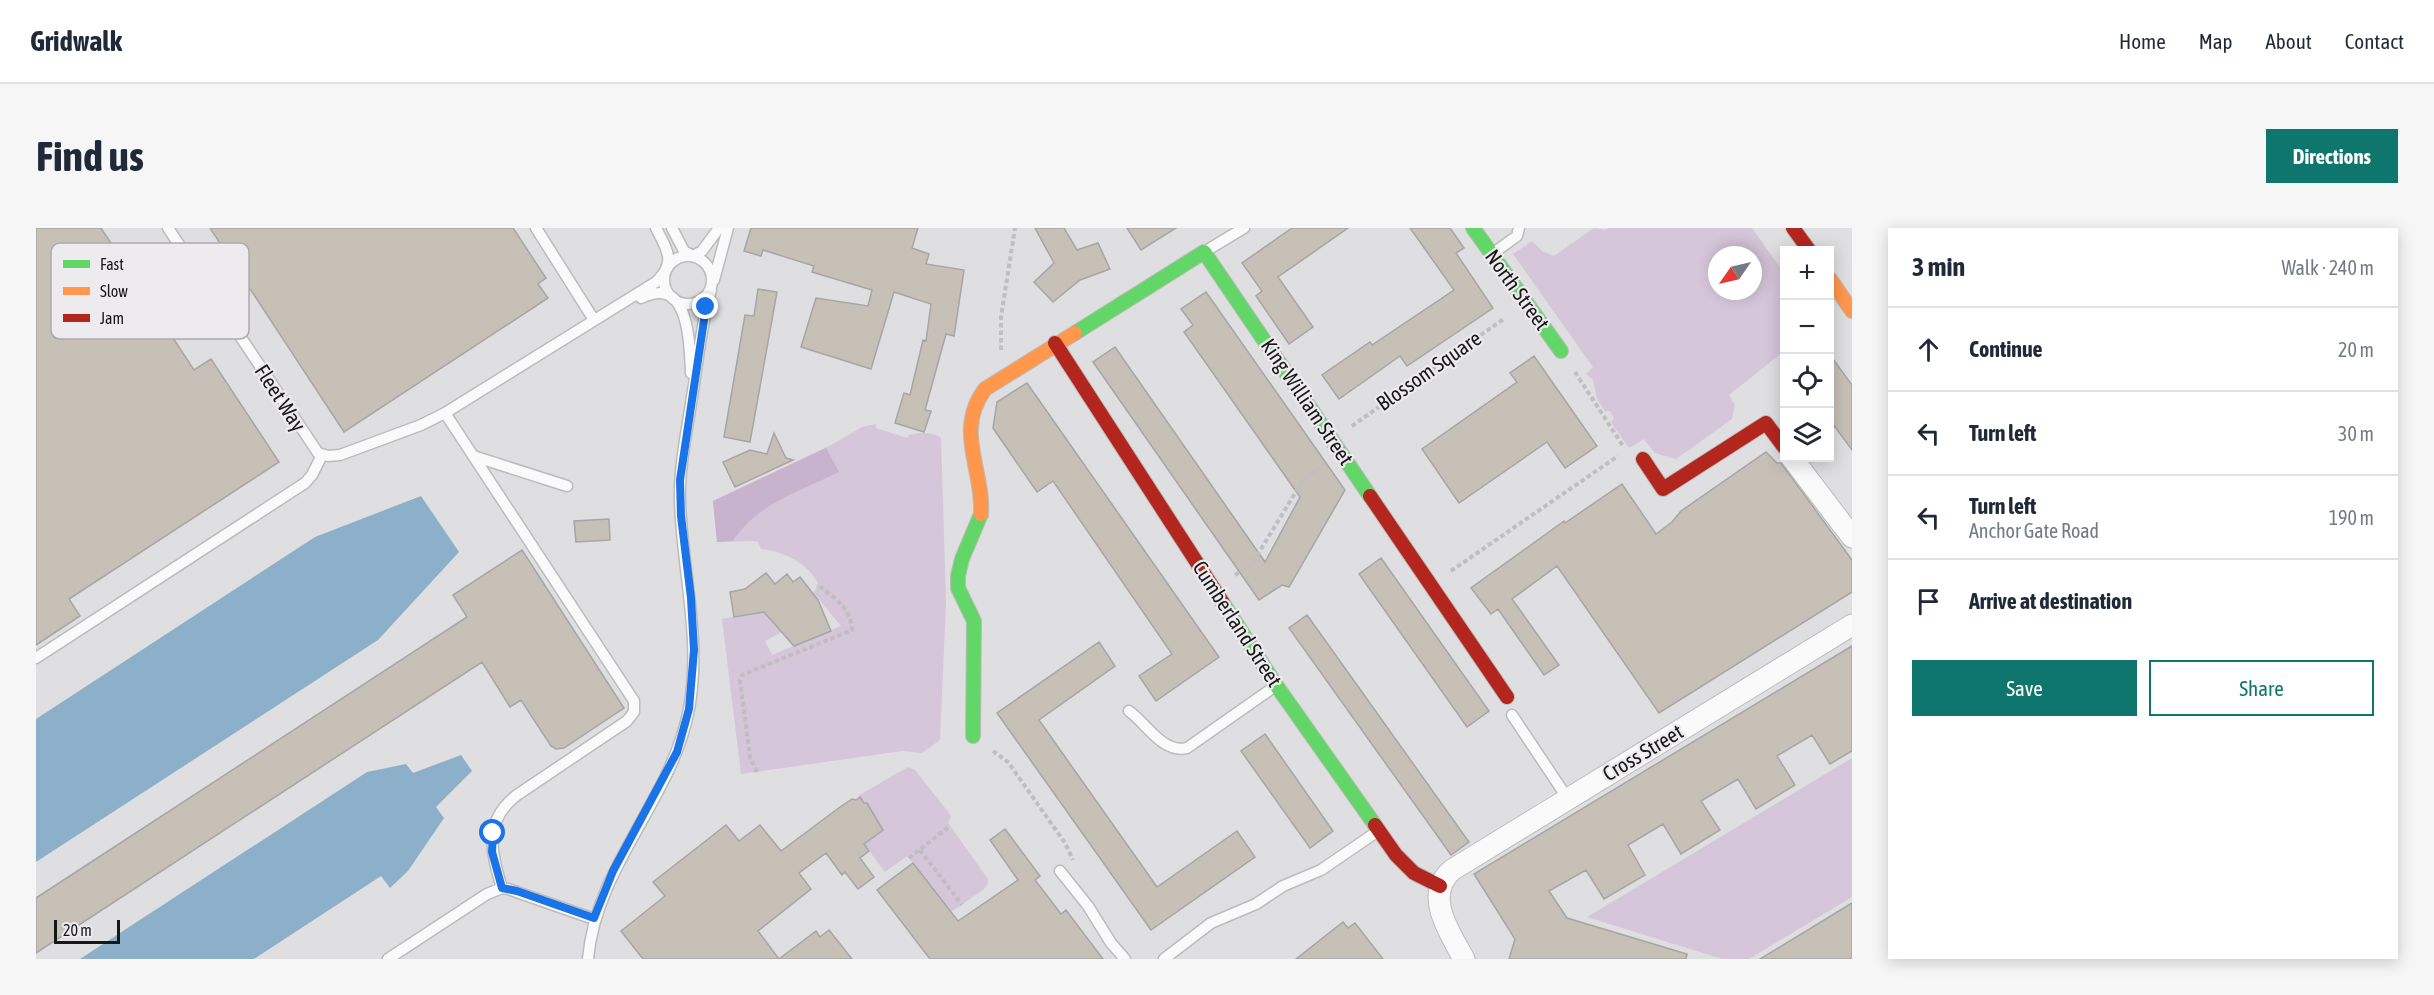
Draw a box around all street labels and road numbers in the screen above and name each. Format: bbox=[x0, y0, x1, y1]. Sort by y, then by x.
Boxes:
street label: North Street bbox=[1481, 245, 1555, 334]
street label: Blossom Square bbox=[1371, 325, 1485, 415]
street label: King William Street bbox=[1257, 334, 1359, 469]
street label: Fleet Way bbox=[250, 360, 311, 436]
street label: Cumberland Street bbox=[1188, 556, 1287, 691]
street label: Cross Street bbox=[1598, 719, 1687, 785]

